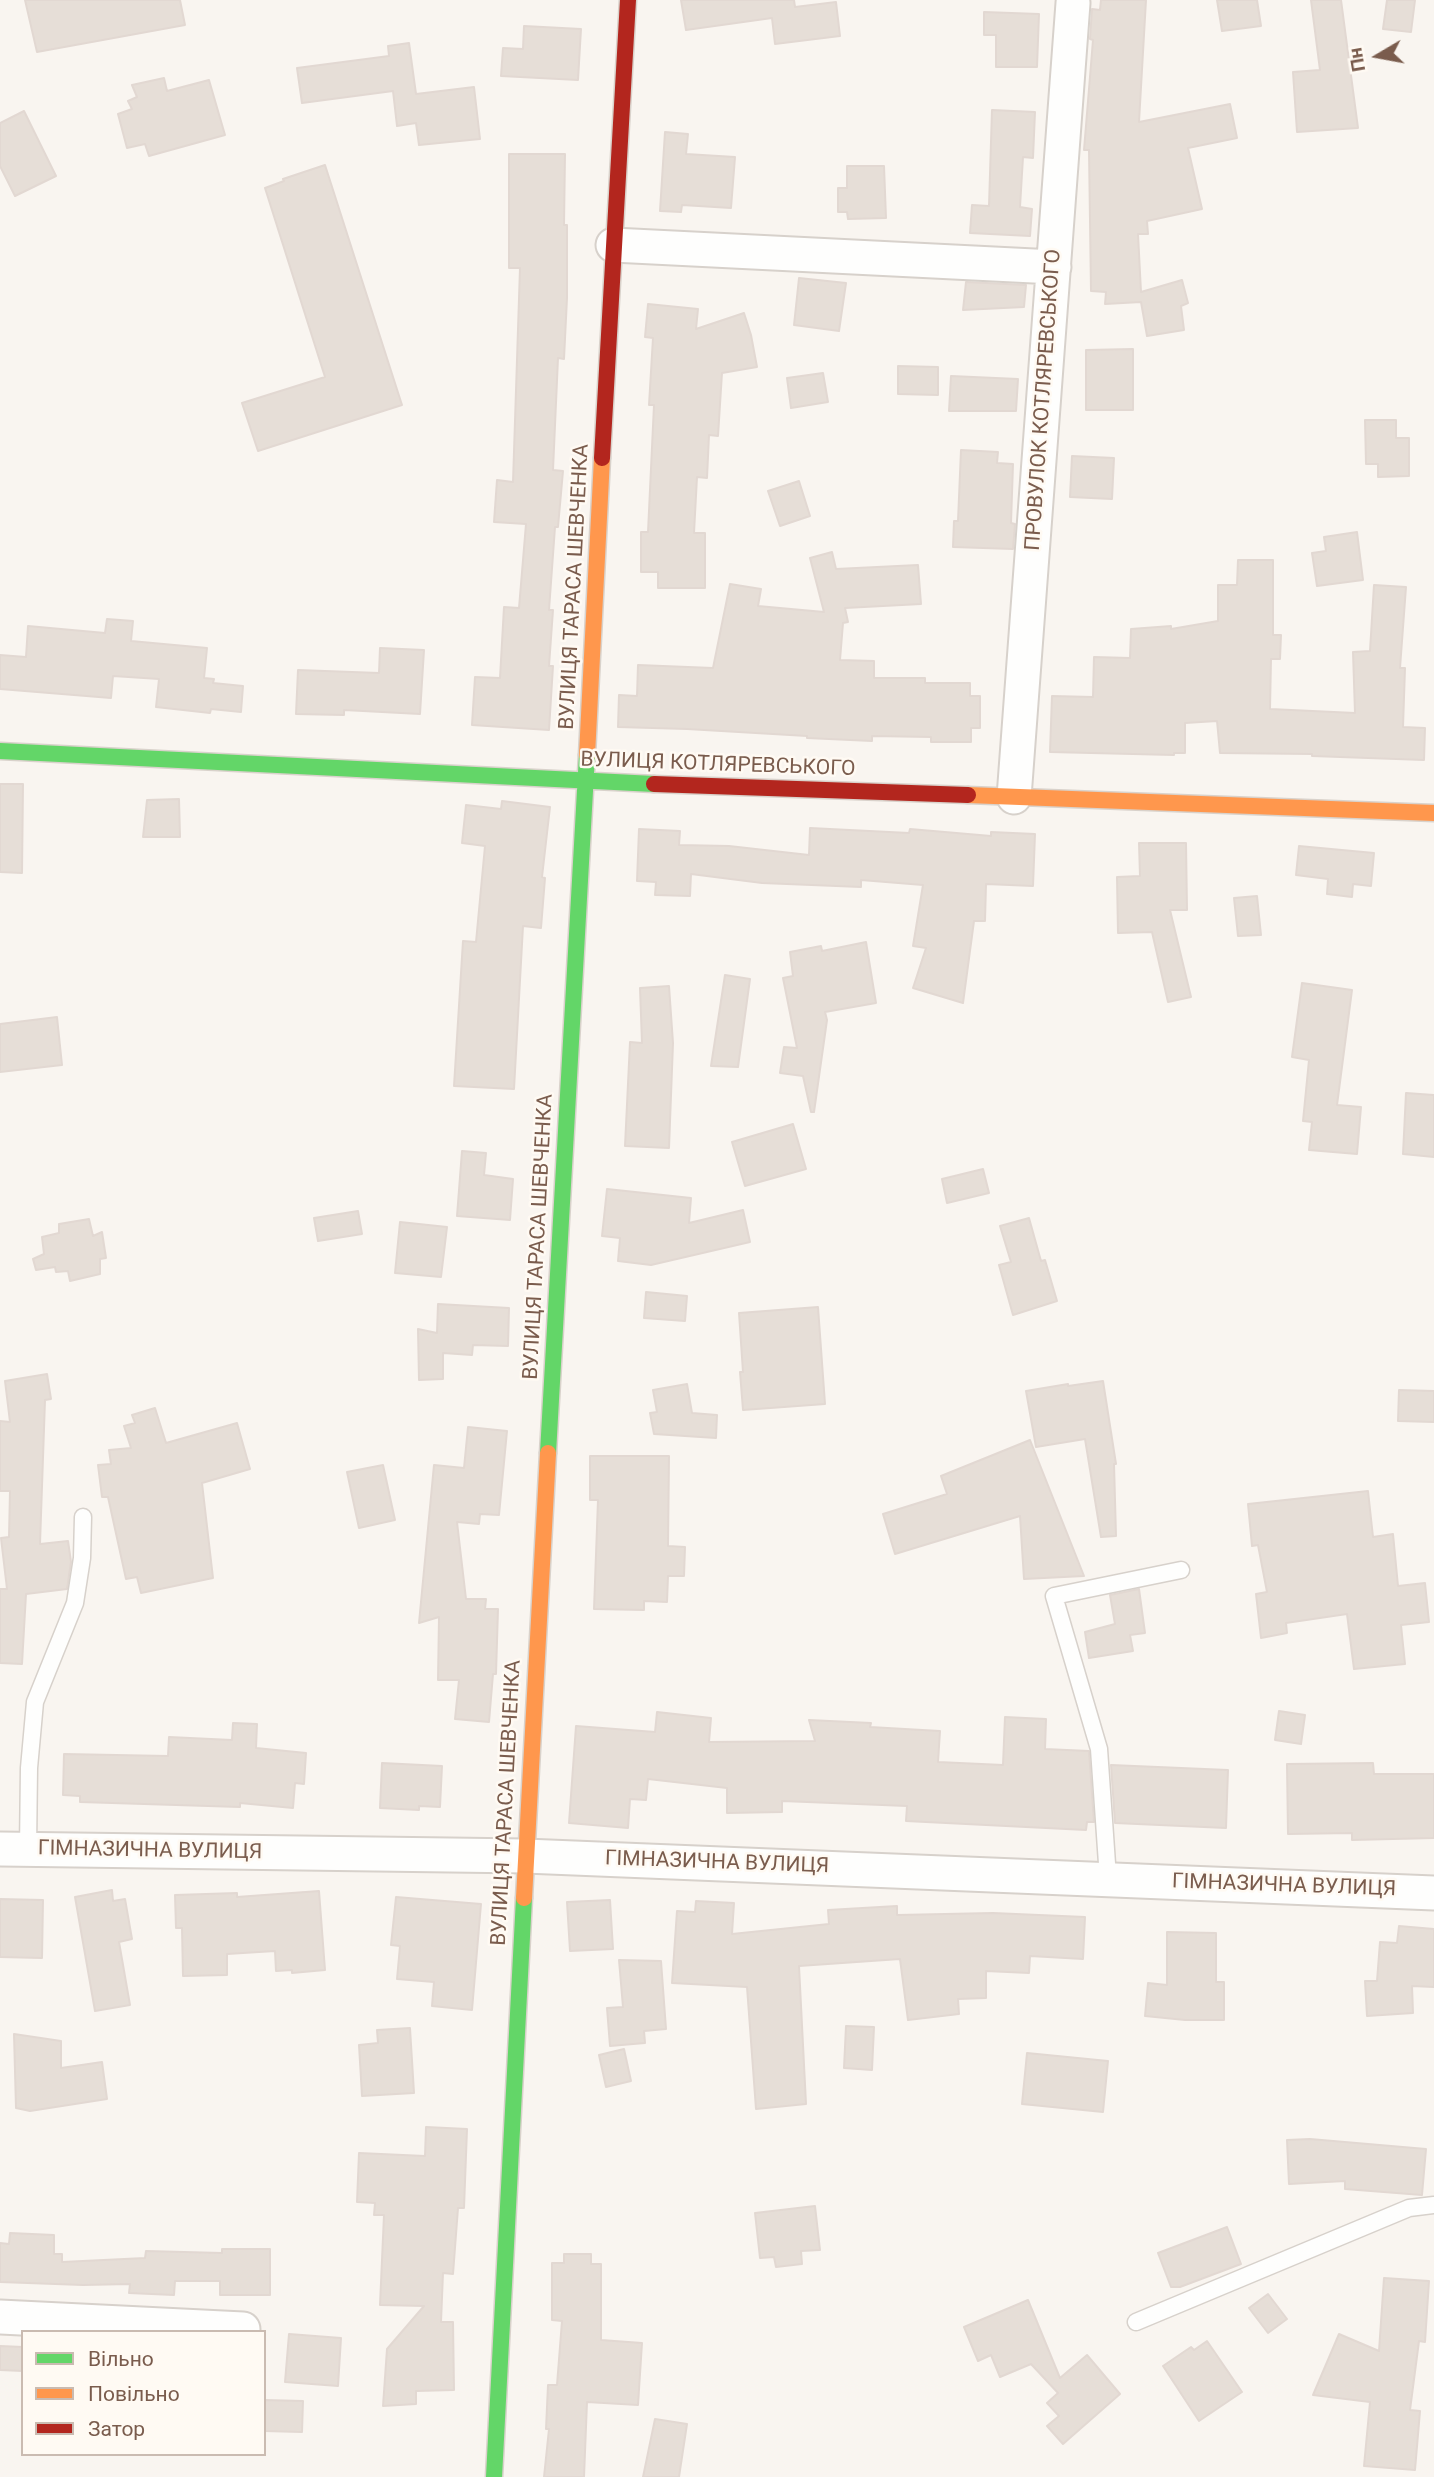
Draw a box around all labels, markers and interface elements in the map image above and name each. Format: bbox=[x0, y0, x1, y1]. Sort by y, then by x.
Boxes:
north arrow bbox=[1343, 21, 1413, 91]
text: Пн bbox=[1343, 46, 1370, 74]
street label: ПРОВУЛОК КОТЛЯРЕВСЬКОГО bbox=[1021, 248, 1067, 552]
street label: ВУЛИЦЯ ТАРАСА ШЕВЧЕНКА bbox=[555, 443, 595, 731]
street label: ВУЛИЦЯ КОТЛЯРЕВСЬКОГО bbox=[580, 748, 856, 782]
street label: ВУЛИЦЯ ТАРАСА ШЕВЧЕНКА bbox=[519, 1093, 559, 1381]
street label: ВУЛИЦЯ ТАРАСА ШЕВЧЕНКА bbox=[487, 1659, 527, 1947]
street label: ГІМНАЗИЧНА ВУЛИЦЯ bbox=[38, 1836, 262, 1866]
street label: ГІМНАЗИЧНА ВУЛИЦЯ bbox=[604, 1846, 830, 1880]
street label: ГІМНАЗИЧНА ВУЛИЦЯ bbox=[1171, 1869, 1397, 1903]
legend bbox=[21, 2330, 266, 2456]
text: Вільно bbox=[88, 2347, 154, 2371]
text: Повільно bbox=[88, 2382, 180, 2406]
text: Затор bbox=[88, 2417, 145, 2441]

